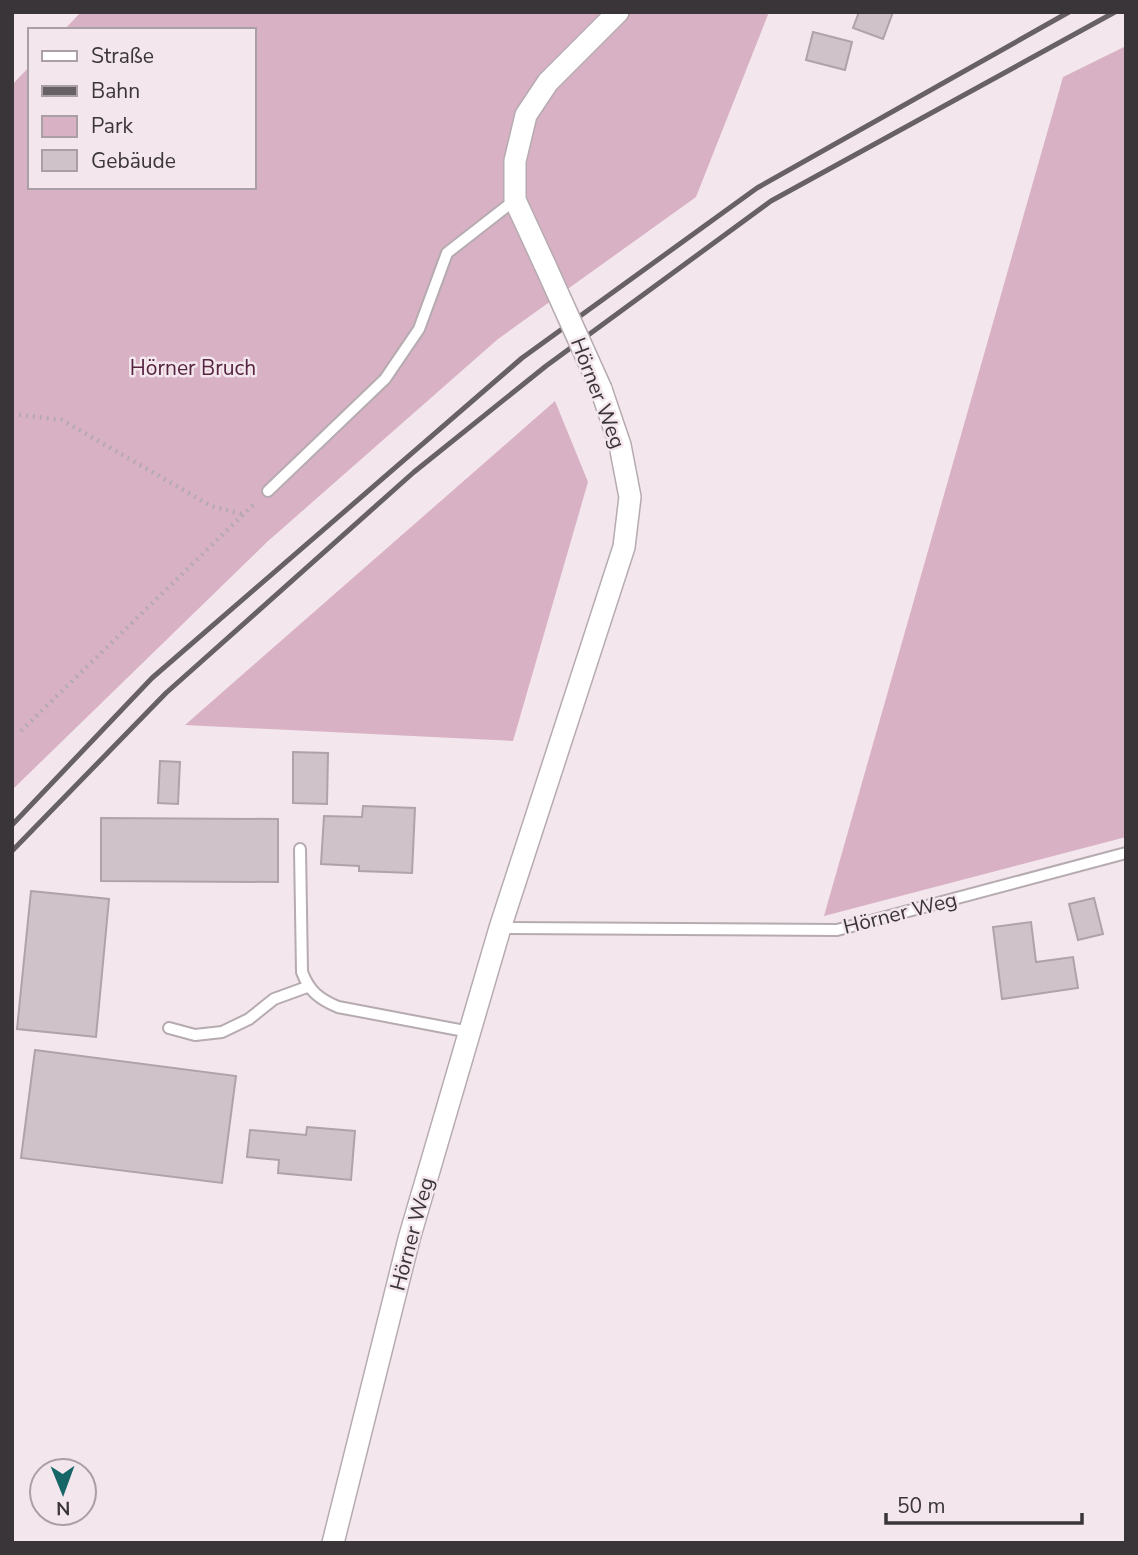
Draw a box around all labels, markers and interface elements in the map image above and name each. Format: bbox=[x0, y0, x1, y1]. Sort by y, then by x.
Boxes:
legend bbox=[28, 28, 256, 189]
text: Straße bbox=[91, 42, 154, 70]
text: Bahn bbox=[91, 77, 140, 105]
text: Park bbox=[91, 112, 133, 140]
text: Gebäude bbox=[91, 147, 176, 175]
street label: Hörner Weg bbox=[564, 334, 632, 452]
park label: Hörner Bruch bbox=[130, 354, 256, 382]
street label: Hörner Weg bbox=[840, 885, 960, 941]
street label: Hörner Weg bbox=[383, 1174, 441, 1294]
north arrow bbox=[28, 1457, 98, 1527]
scale bar bbox=[886, 1482, 1082, 1526]
text: 50 m bbox=[897, 1492, 946, 1520]
text: N bbox=[56, 1495, 71, 1521]

